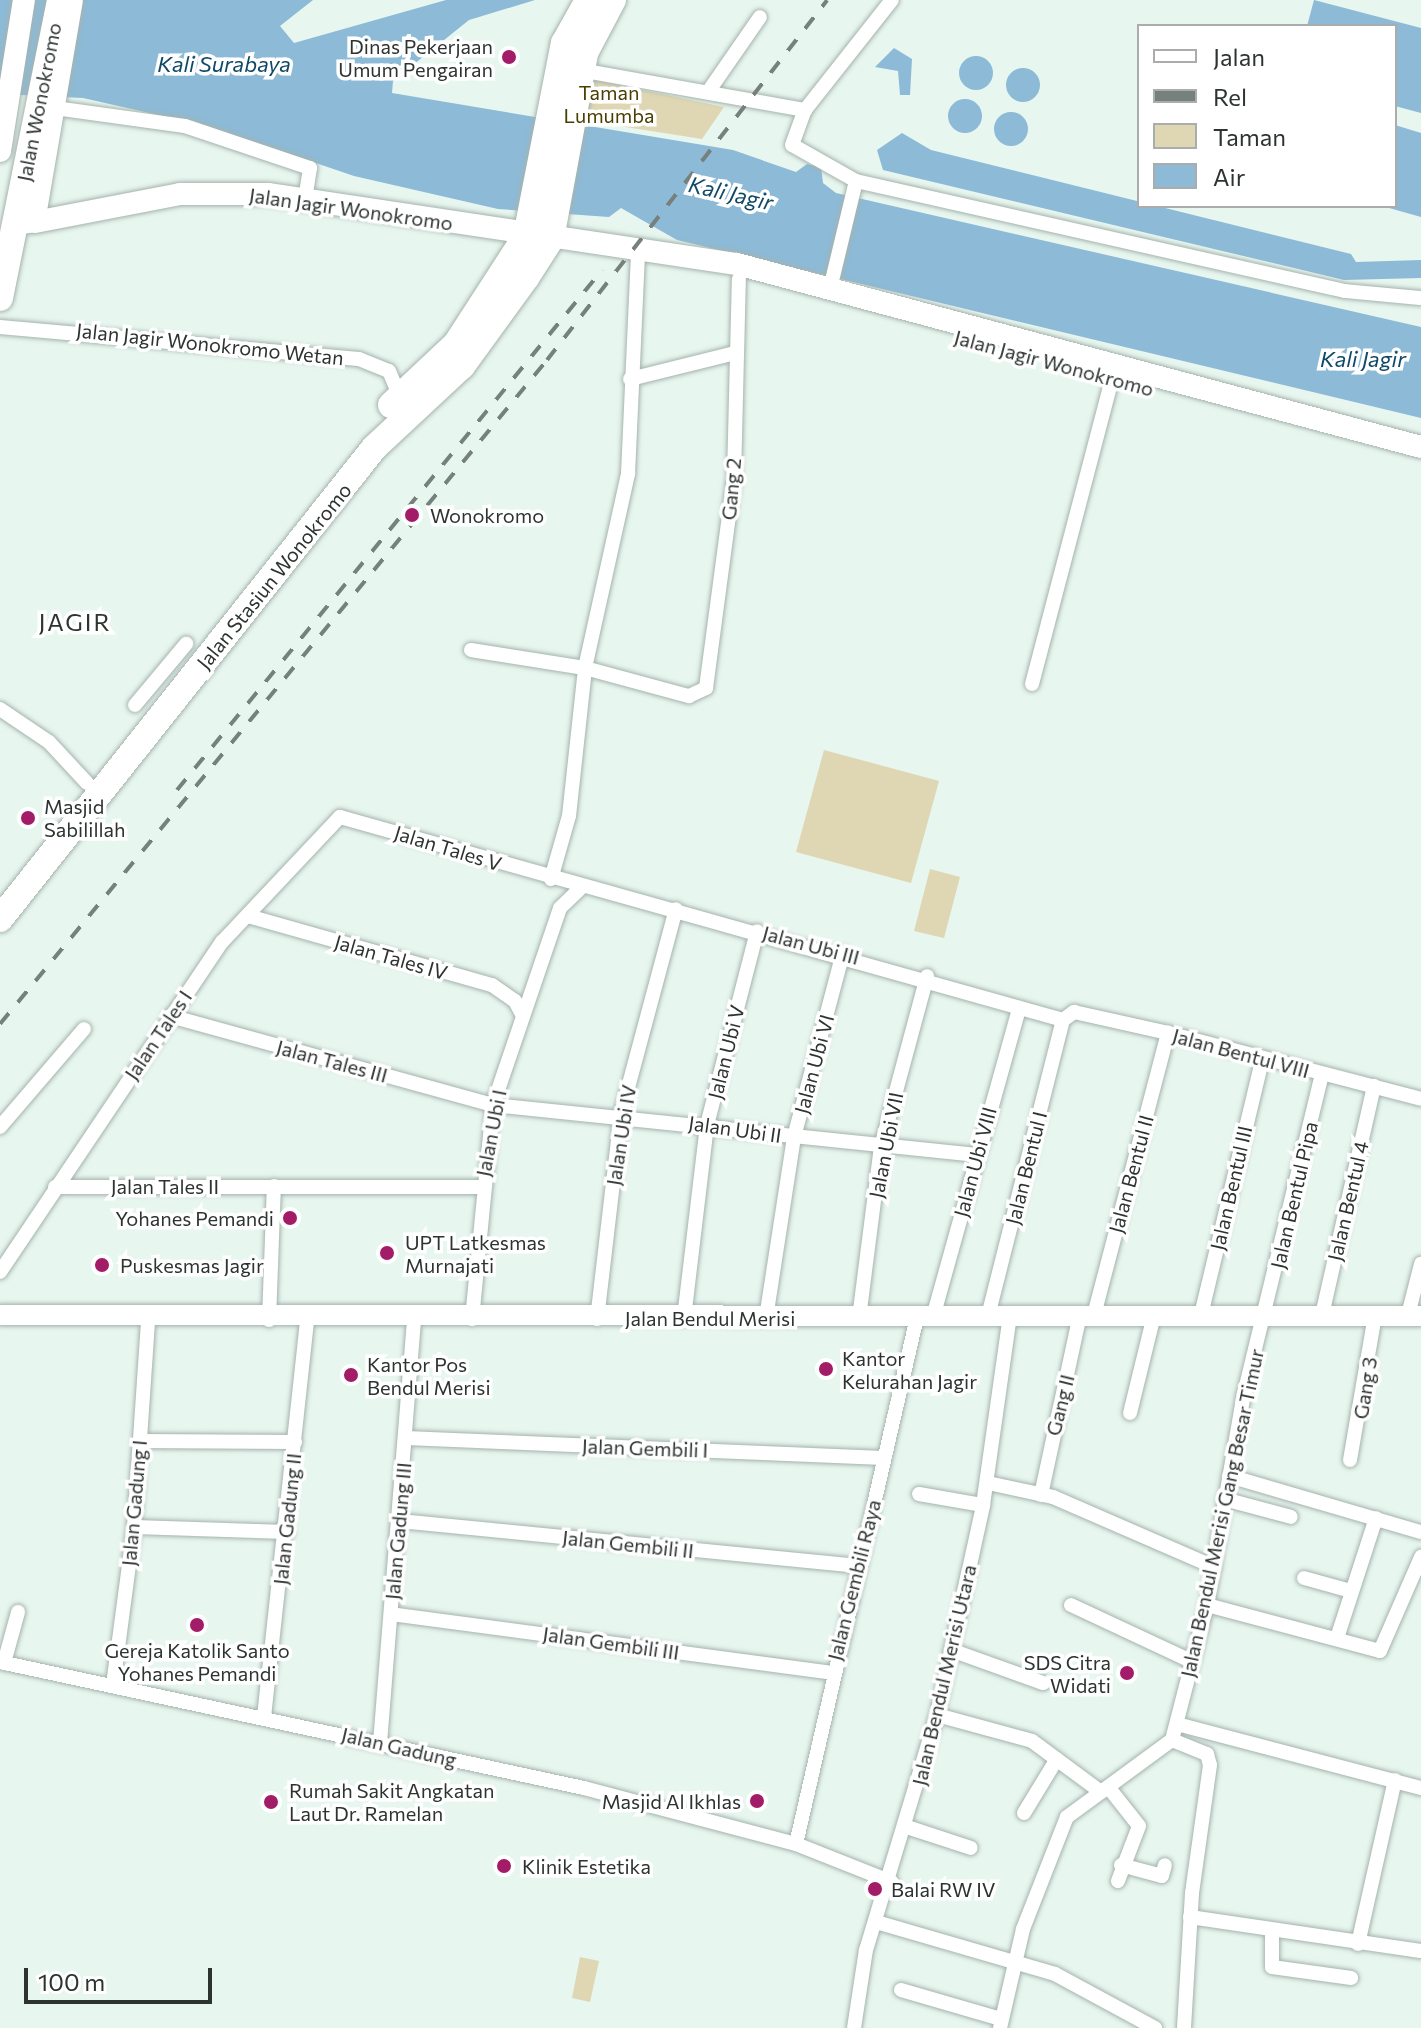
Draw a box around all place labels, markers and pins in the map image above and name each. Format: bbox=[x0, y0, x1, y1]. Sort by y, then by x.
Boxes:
place label: Dinas Pekerjaan Umum Pengairan bbox=[338, 34, 493, 81]
marker: Dinas Pekerjaan Umum Pengairan bbox=[500, 48, 518, 66]
place label: Wonokromo bbox=[430, 503, 544, 527]
marker: Wonokromo bbox=[401, 504, 423, 526]
place label: Masjid Sabilillah bbox=[44, 794, 125, 841]
marker: Masjid Sabilillah bbox=[19, 809, 37, 827]
place label: Yohanes Pemandi bbox=[115, 1206, 274, 1230]
marker: Yohanes Pemandi bbox=[281, 1209, 299, 1227]
place label: UPT Latkesmas Murnajati bbox=[405, 1230, 546, 1277]
marker: UPT Latkesmas Murnajati bbox=[376, 1242, 398, 1264]
place label: Puskesmas Jagir bbox=[120, 1253, 264, 1277]
marker: Puskesmas Jagir bbox=[91, 1254, 113, 1276]
place label: Kantor Kelurahan Jagir bbox=[842, 1346, 977, 1393]
place label: Kantor Pos Bendul Merisi bbox=[367, 1352, 491, 1399]
marker: Kantor Kelurahan Jagir bbox=[817, 1360, 835, 1378]
marker: Kantor Pos Bendul Merisi bbox=[342, 1366, 360, 1384]
marker: Gereja Katolik Santo Yohanes Pemandi bbox=[188, 1616, 206, 1634]
place label: Gereja Katolik Santo Yohanes Pemandi bbox=[104, 1638, 290, 1685]
place label: SDS Citra Widati bbox=[1024, 1650, 1111, 1697]
marker: SDS Citra Widati bbox=[1118, 1664, 1136, 1682]
place label: Rumah Sakit Angkatan Laut Dr. Ramelan bbox=[289, 1778, 494, 1825]
place label: Masjid Al Ikhlas bbox=[602, 1789, 741, 1813]
marker: Rumah Sakit Angkatan Laut Dr. Ramelan bbox=[260, 1791, 282, 1813]
marker: Masjid Al Ikhlas bbox=[748, 1792, 766, 1810]
place label: Klinik Estetika bbox=[522, 1854, 651, 1878]
marker: Klinik Estetika bbox=[493, 1855, 515, 1877]
place label: Balai RW IV bbox=[891, 1877, 995, 1901]
marker: Balai RW IV bbox=[866, 1880, 884, 1898]

